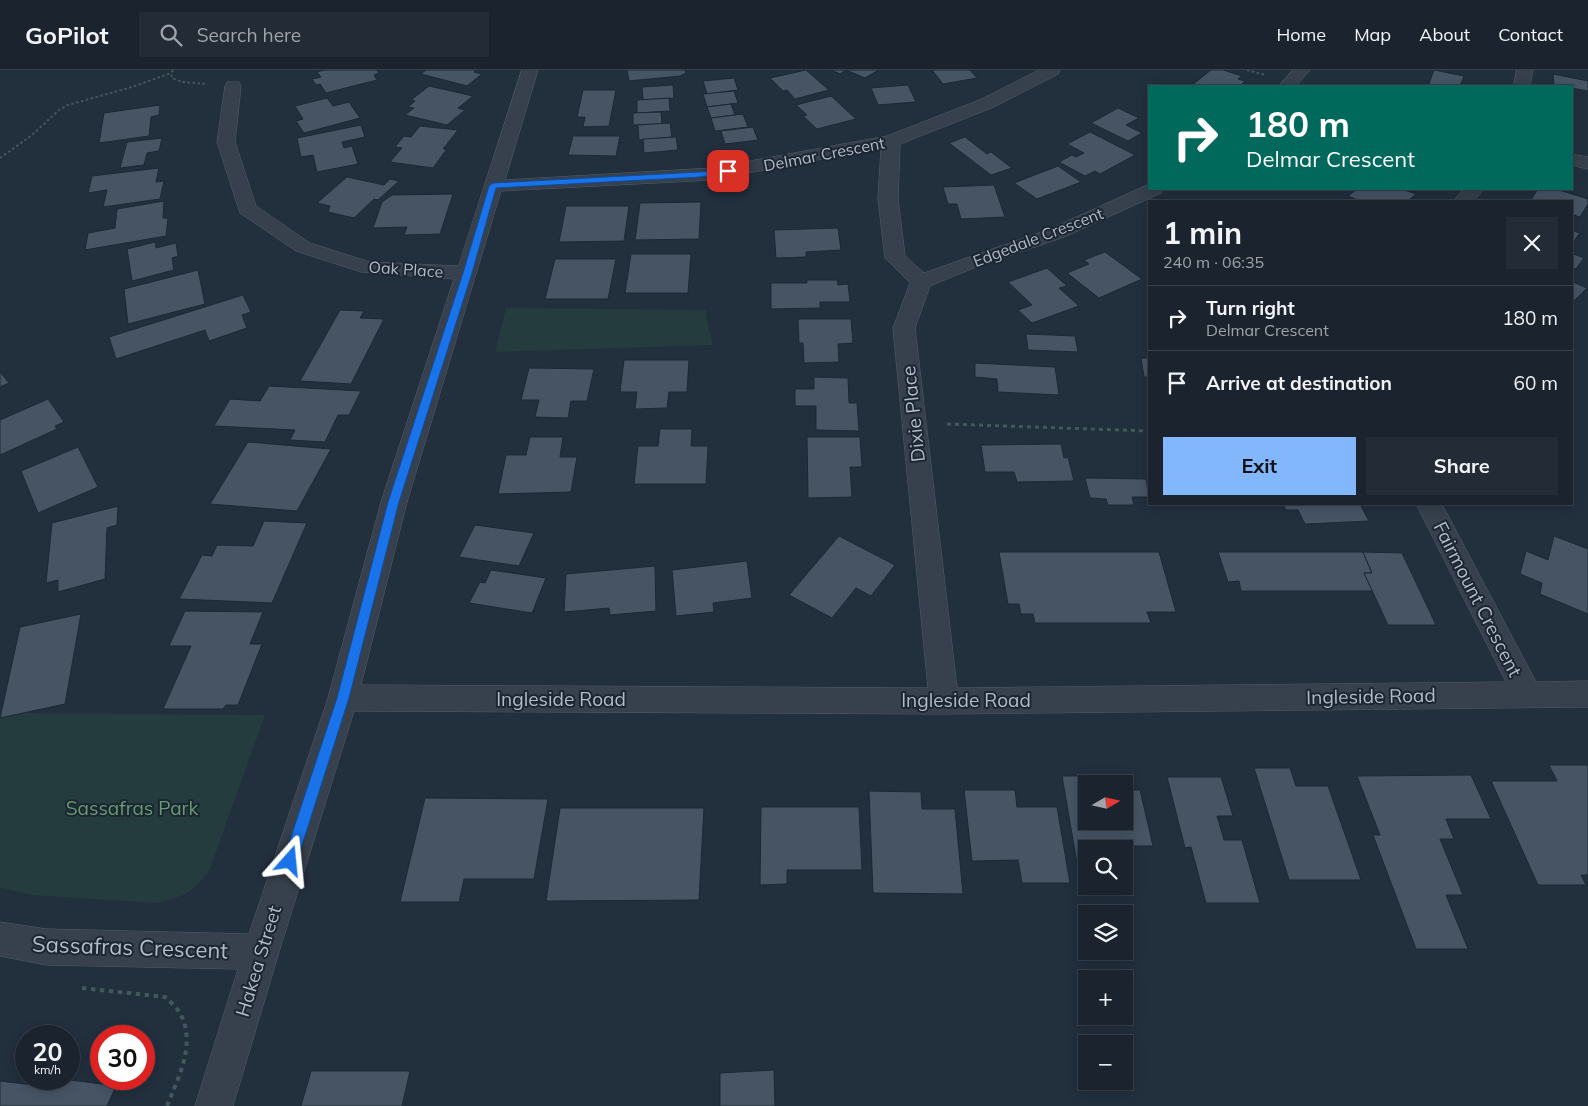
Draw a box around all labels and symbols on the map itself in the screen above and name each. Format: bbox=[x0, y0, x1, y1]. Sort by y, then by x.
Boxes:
street label: Delmar Crescent bbox=[762, 132, 887, 176]
pin bbox=[707, 150, 749, 192]
street label: Edgedale Crescent bbox=[970, 203, 1106, 271]
street label: Oak Place bbox=[368, 256, 444, 282]
street label: Dixie Place bbox=[896, 365, 930, 463]
street label: Fairmount Crescent bbox=[1428, 517, 1528, 681]
street label: Ingleside Road bbox=[1306, 683, 1436, 709]
street label: Ingleside Road bbox=[496, 687, 626, 711]
street label: Ingleside Road bbox=[901, 688, 1031, 712]
north arrow bbox=[1078, 775, 1132, 830]
park label: Sassafras Park bbox=[66, 796, 198, 820]
position arrow bbox=[263, 834, 315, 886]
street label: Hakea Street bbox=[230, 902, 286, 1019]
street label: Sassafras Crescent bbox=[32, 930, 229, 964]
speed limit sign: 30 bbox=[90, 1025, 155, 1090]

